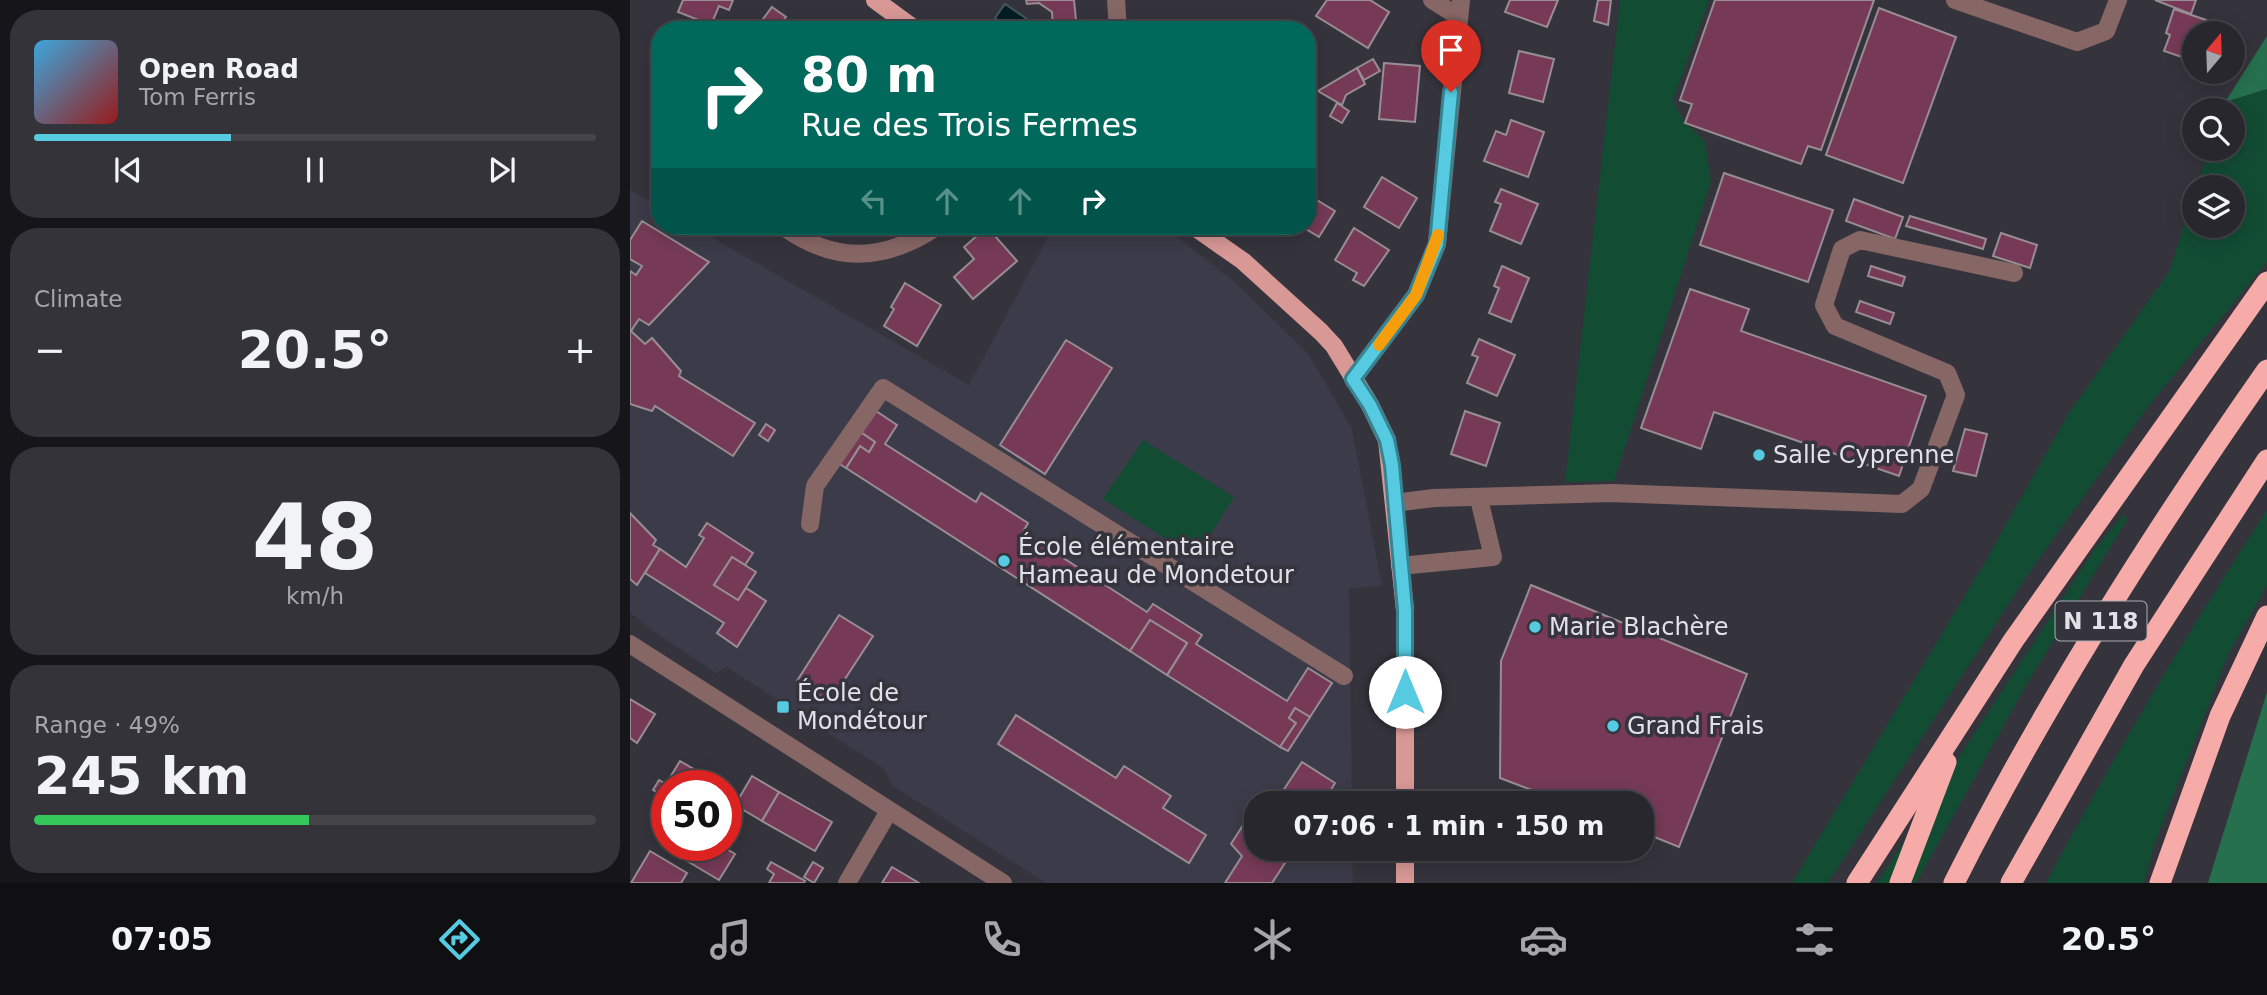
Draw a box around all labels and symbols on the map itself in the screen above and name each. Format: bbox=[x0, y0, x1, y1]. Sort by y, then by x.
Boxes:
pin bbox=[1421, 20, 1481, 92]
north arrow bbox=[2182, 21, 2245, 84]
place label: Salle Cyprenne bbox=[1773, 441, 1954, 469]
marker: Salle Cyprenne bbox=[1751, 447, 1767, 463]
place label: École élémentaire Hameau de Mondetour bbox=[1018, 532, 1294, 589]
marker: École élémentaire Hameau de Mondetour bbox=[996, 553, 1012, 569]
road number: N 118 bbox=[2056, 601, 2146, 640]
place label: Marie Blachère bbox=[1549, 613, 1728, 641]
marker: Marie Blachère bbox=[1527, 619, 1543, 635]
position arrow bbox=[1368, 655, 1442, 729]
place label: École de Mondétour bbox=[797, 678, 927, 735]
marker: École de Mondétour bbox=[775, 699, 791, 715]
place label: Grand Frais bbox=[1627, 712, 1764, 740]
marker: Grand Frais bbox=[1605, 718, 1621, 734]
speed limit sign: 50 bbox=[651, 770, 742, 861]

